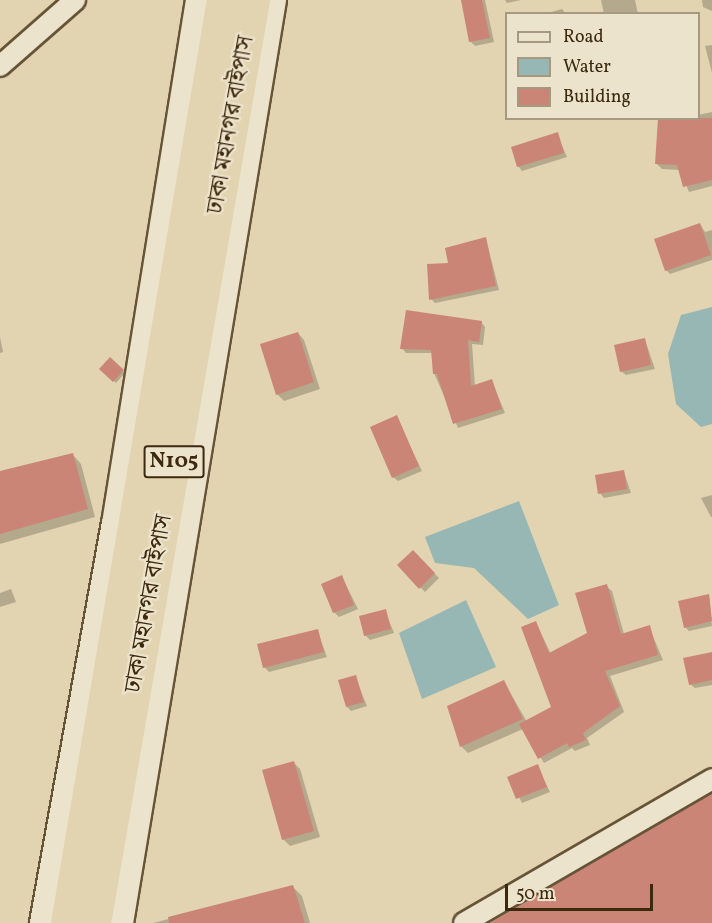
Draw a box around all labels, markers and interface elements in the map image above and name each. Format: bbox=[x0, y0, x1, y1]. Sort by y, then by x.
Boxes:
legend bbox=[505, 12, 700, 120]
text: Road bbox=[563, 25, 604, 50]
street label: ঢাকা মহানগর বাইপাস bbox=[202, 34, 262, 216]
text: Water bbox=[563, 55, 611, 80]
text: Building bbox=[563, 85, 631, 110]
road number: N105 bbox=[142, 443, 206, 481]
street label: ঢাকা মহানগর বাইপাস bbox=[120, 513, 180, 695]
scale bar bbox=[508, 872, 656, 910]
text: 50 m bbox=[516, 882, 555, 907]

